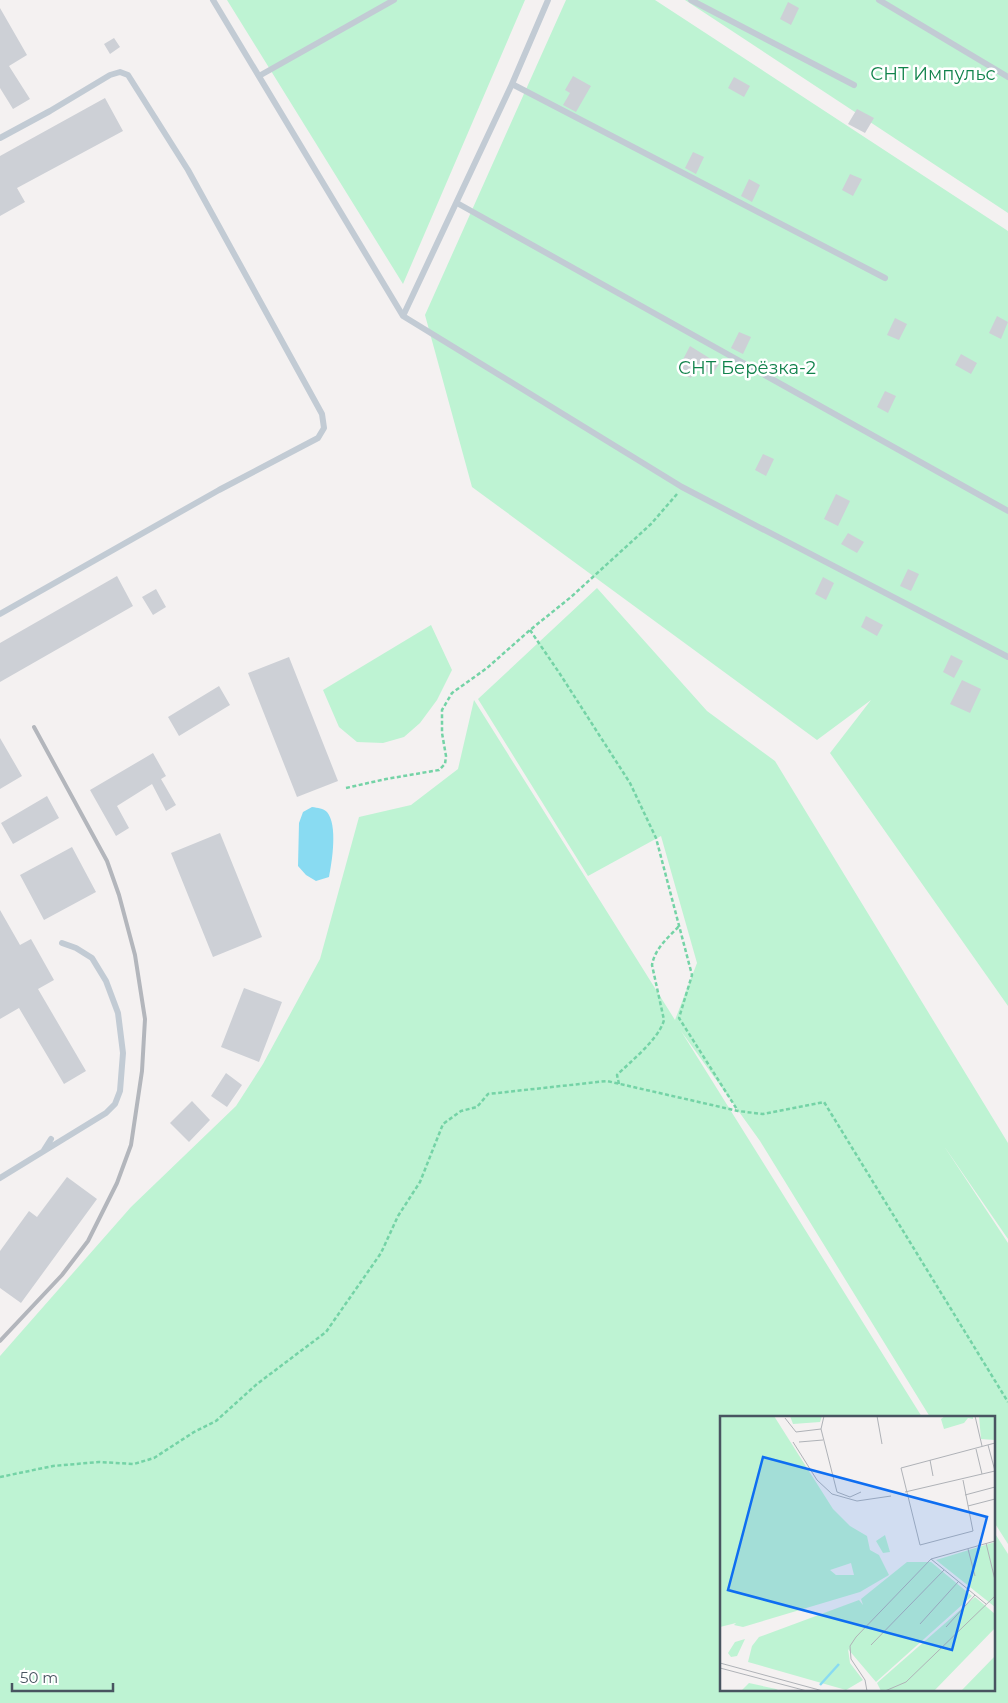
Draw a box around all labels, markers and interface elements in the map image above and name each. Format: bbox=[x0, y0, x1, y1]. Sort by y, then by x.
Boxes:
park label: СНТ Импульс bbox=[870, 63, 996, 85]
park label: СНТ Берёзка-2 bbox=[678, 357, 816, 379]
inset map bbox=[720, 1416, 996, 1690]
scale bar bbox=[12, 1660, 114, 1692]
text: 50 m bbox=[20, 1668, 58, 1687]

